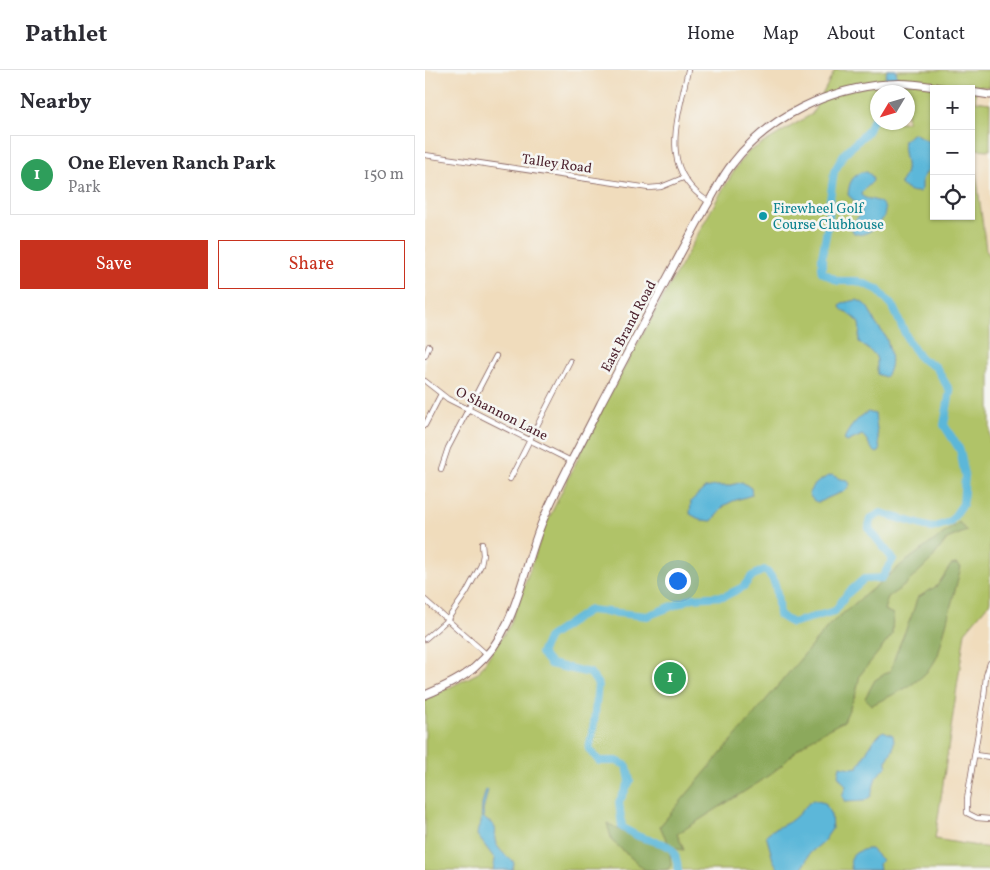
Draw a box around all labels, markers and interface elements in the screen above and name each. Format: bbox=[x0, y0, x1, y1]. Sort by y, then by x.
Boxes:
text: Pathlet bbox=[25, 18, 107, 52]
text: Home bbox=[687, 22, 735, 47]
text: Map bbox=[763, 22, 799, 47]
text: About bbox=[827, 22, 875, 47]
text: Contact bbox=[903, 22, 965, 47]
north arrow bbox=[870, 85, 915, 130]
map controls bbox=[930, 85, 975, 220]
button: + bbox=[930, 85, 975, 130]
text: Nearby bbox=[20, 88, 91, 117]
button: − bbox=[930, 130, 975, 175]
street label: Talley Road bbox=[520, 150, 593, 179]
text: One Eleven Ranch Park bbox=[68, 151, 276, 177]
text: 1 bbox=[34, 164, 40, 186]
text: 150 m bbox=[363, 164, 404, 186]
button: locate bbox=[930, 175, 975, 220]
text: Park bbox=[68, 177, 101, 199]
place label: Firewheel Golf Course Clubhouse bbox=[773, 200, 884, 235]
marker: Firewheel Golf Course Clubhouse bbox=[757, 210, 769, 222]
button: Save bbox=[20, 240, 208, 289]
button: Share bbox=[218, 240, 405, 289]
street label: East Brand Road bbox=[597, 277, 662, 376]
street label: O Shannon Lane bbox=[452, 383, 551, 446]
your location bbox=[665, 568, 691, 594]
pin: 1 bbox=[654, 659, 686, 697]

